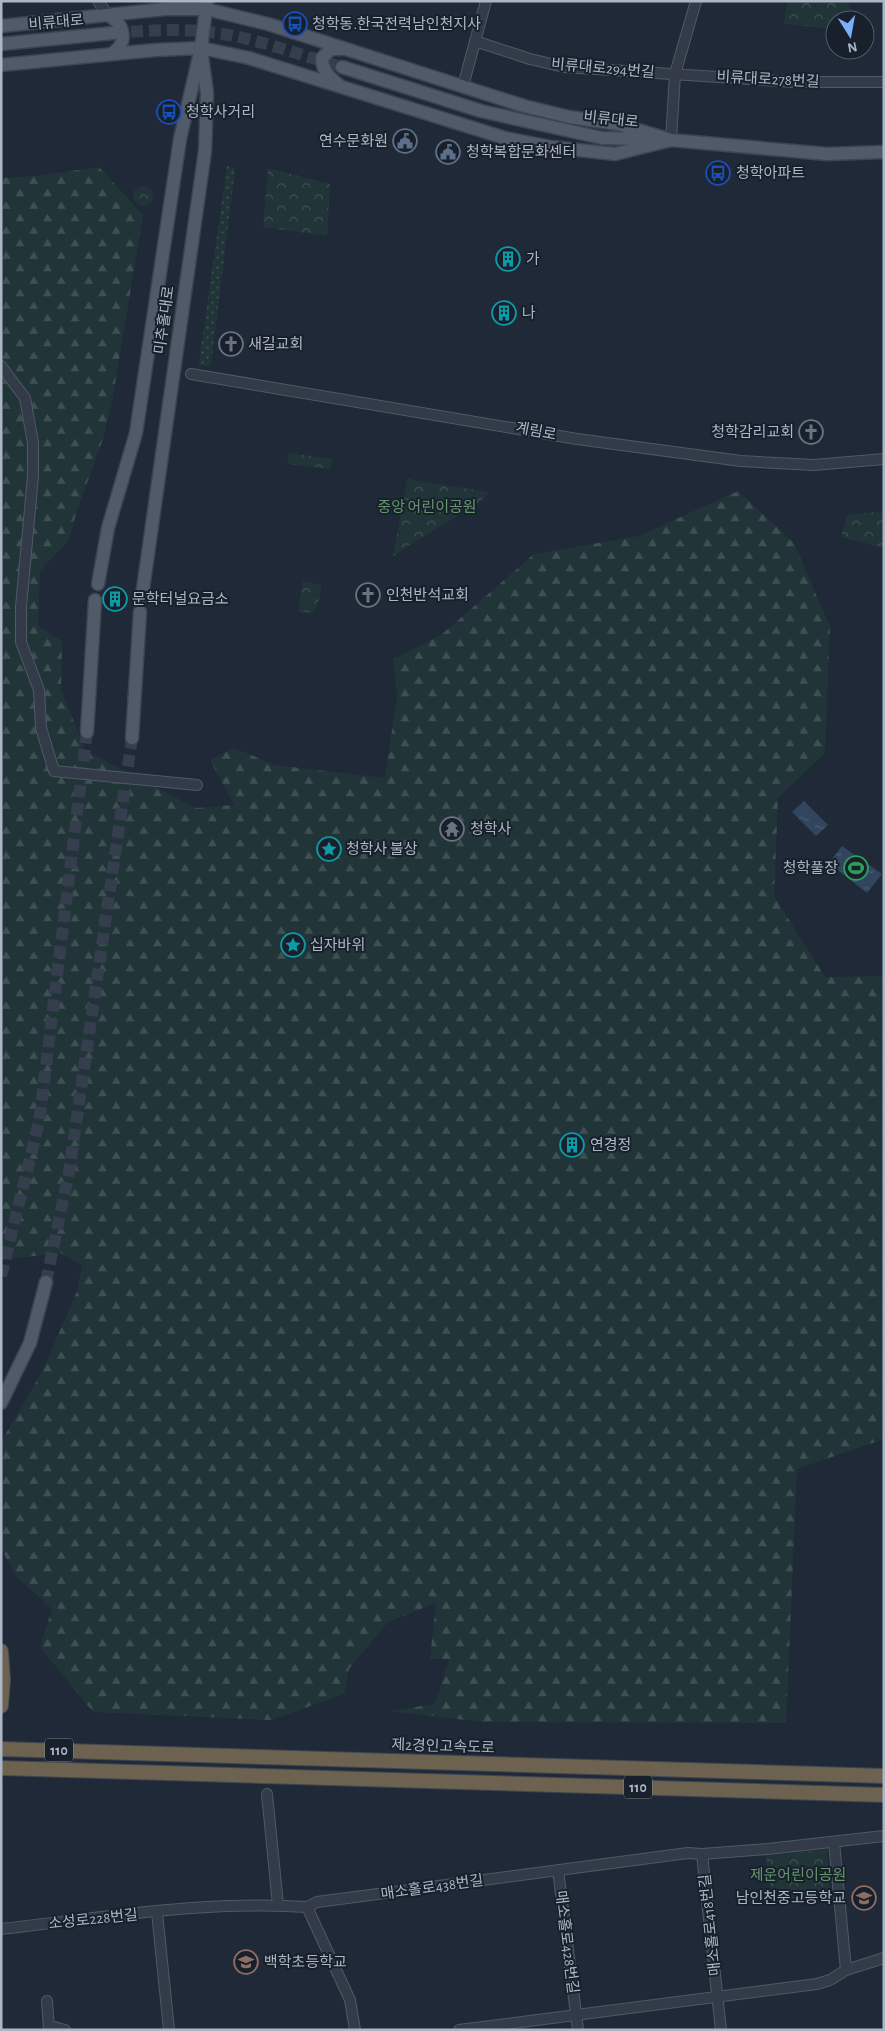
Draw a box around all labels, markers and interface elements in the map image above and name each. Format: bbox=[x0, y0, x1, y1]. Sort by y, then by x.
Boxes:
north arrow bbox=[825, 10, 875, 60]
bus stop icon: 청학동.한국전력남인천지사 bbox=[282, 11, 308, 37]
street label: 비류대로 bbox=[28, 12, 84, 32]
place label: 청학동.한국전력남인천지사 bbox=[312, 15, 481, 32]
text: N bbox=[846, 39, 858, 55]
street label: 비류대로294번길 bbox=[551, 56, 655, 80]
street label: 비류대로278번길 bbox=[716, 68, 820, 90]
bus stop icon: 청학사거리 bbox=[156, 99, 182, 125]
place label: 청학사거리 bbox=[186, 103, 255, 120]
street label: 비류대로 bbox=[583, 108, 639, 130]
public building icon: 연수문화원 bbox=[392, 128, 418, 154]
place label: 연수문화원 bbox=[319, 133, 388, 149]
public building icon: 청학복합문화센터 bbox=[435, 139, 461, 165]
place label: 청학복합문화센터 bbox=[466, 143, 576, 160]
bus stop icon: 청학아파트 bbox=[705, 160, 731, 186]
place label: 청학아파트 bbox=[736, 164, 805, 181]
building icon: 가 bbox=[495, 246, 521, 272]
place label: 가 bbox=[526, 251, 540, 267]
street label: 미추홀대로 bbox=[151, 285, 177, 355]
building icon: 나 bbox=[491, 300, 517, 326]
place label: 나 bbox=[522, 305, 536, 321]
church icon: 새길교회 bbox=[218, 331, 244, 357]
place label: 새길교회 bbox=[248, 336, 303, 352]
street label: 계림로 bbox=[514, 419, 558, 443]
church icon: 청학감리교회 bbox=[798, 419, 824, 445]
place label: 청학감리교회 bbox=[711, 423, 794, 440]
park label: 중앙 어린이공원 bbox=[377, 499, 477, 515]
church icon: 인천반석교회 bbox=[355, 582, 381, 608]
building icon: 문학터널요금소 bbox=[102, 586, 128, 612]
place label: 인천반석교회 bbox=[386, 586, 469, 603]
place label: 문학터널요금소 bbox=[132, 590, 229, 607]
temple icon: 청학사 bbox=[439, 816, 465, 842]
place label: 청학사 bbox=[470, 820, 512, 837]
place icon: 청학사 불상 bbox=[316, 836, 342, 862]
place label: 청학사 불상 bbox=[346, 840, 418, 857]
sports icon: 청학풀장 bbox=[843, 855, 869, 881]
place label: 청학풀장 bbox=[783, 859, 838, 876]
place icon: 십자바위 bbox=[280, 932, 306, 958]
place label: 십자바위 bbox=[310, 937, 365, 953]
building icon: 연경정 bbox=[559, 1132, 585, 1158]
place label: 연경정 bbox=[590, 1137, 631, 1153]
street label: 제2경인고속도로 bbox=[391, 1736, 495, 1756]
road number: 110 bbox=[45, 1738, 73, 1762]
road number: 110 bbox=[624, 1775, 652, 1798]
park label: 제운어린이공원 bbox=[750, 1867, 846, 1883]
street label: 매소홀로438번길 bbox=[380, 1872, 484, 1902]
street label: 매소홀로418번길 bbox=[697, 1873, 723, 1977]
school or university icon: 남인천중고등학교 bbox=[851, 1885, 877, 1911]
street label: 매소홀로428번길 bbox=[553, 1889, 581, 1995]
place label: 남인천중고등학교 bbox=[736, 1889, 846, 1906]
street label: 소성로228번길 bbox=[48, 1906, 138, 1932]
school or university icon: 백학초등학교 bbox=[233, 1949, 259, 1975]
place label: 백학초등학교 bbox=[264, 1953, 347, 1970]

